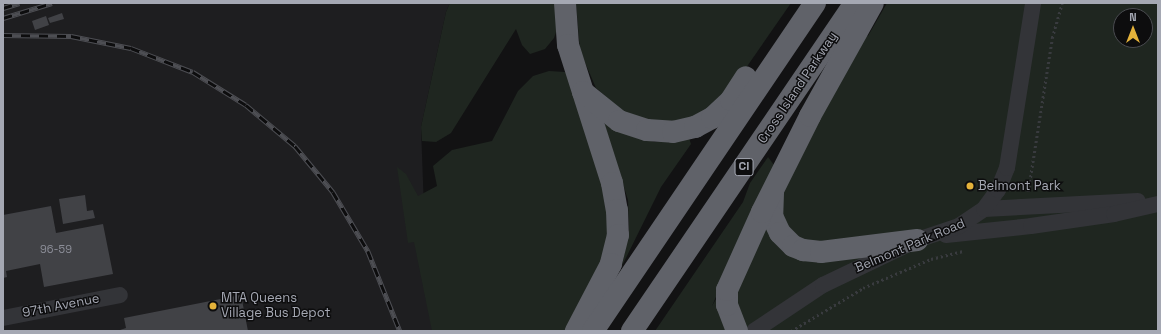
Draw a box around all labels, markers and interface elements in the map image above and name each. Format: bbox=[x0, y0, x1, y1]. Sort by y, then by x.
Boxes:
north arrow bbox=[1113, 8, 1153, 48]
text: N bbox=[1129, 10, 1137, 24]
street label: Cross Island Parkway bbox=[755, 29, 841, 147]
road number: CI bbox=[734, 157, 754, 177]
place label: Belmont Park bbox=[978, 178, 1061, 194]
marker: Belmont Park bbox=[965, 181, 975, 191]
street label: Belmont Park Road bbox=[853, 216, 967, 276]
house number: 96-59 bbox=[40, 242, 72, 256]
street label: 97th Avenue bbox=[21, 291, 101, 321]
place label: MTA Queens Village Bus Depot bbox=[221, 291, 330, 322]
marker: MTA Queens Village Bus Depot bbox=[208, 301, 218, 311]

